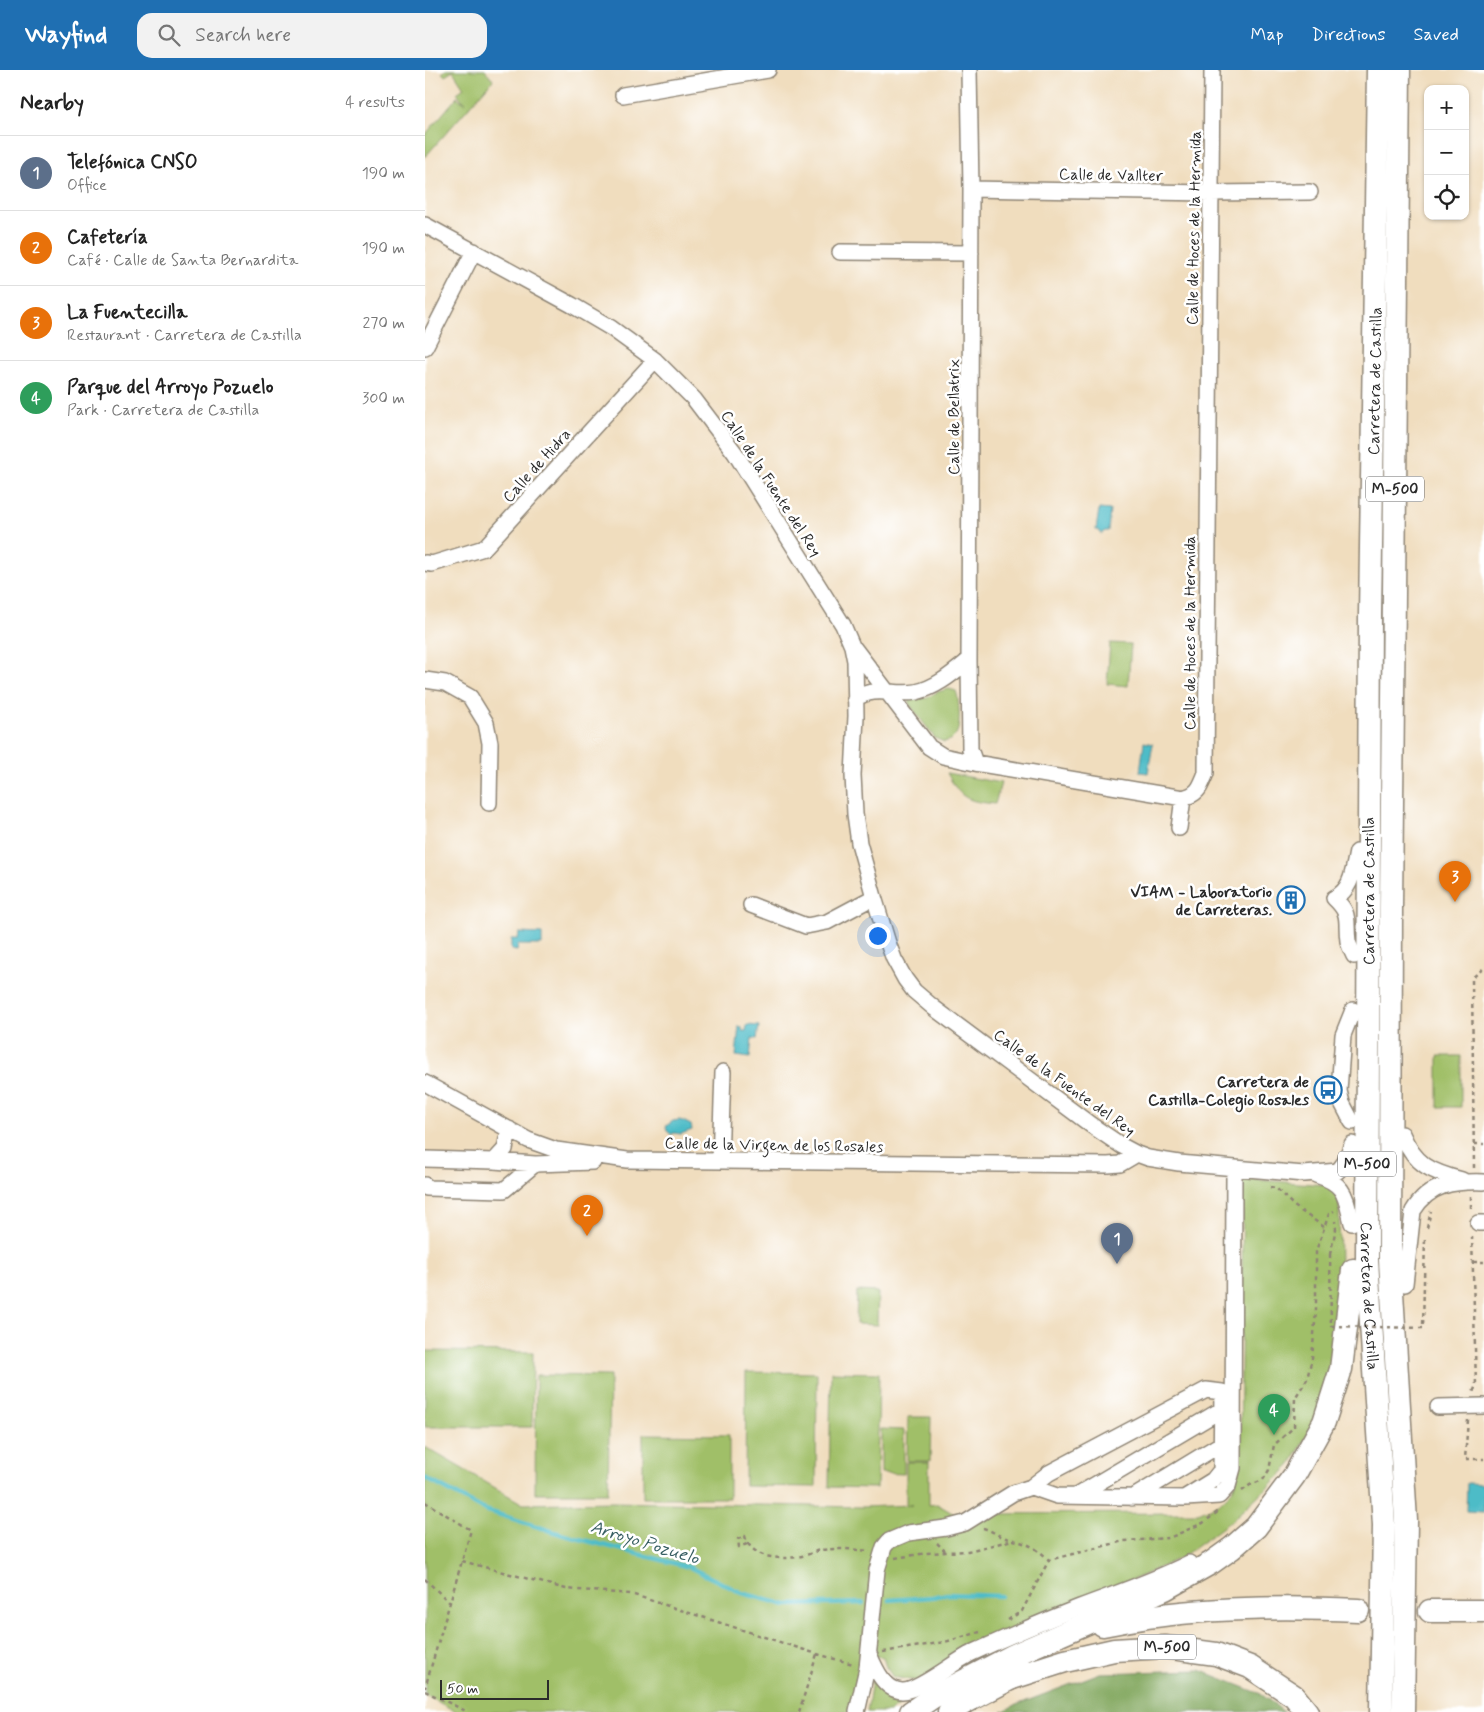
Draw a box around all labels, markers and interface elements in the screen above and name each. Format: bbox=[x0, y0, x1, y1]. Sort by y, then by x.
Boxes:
search box bbox=[137, 13, 487, 58]
text: Wayfind bbox=[25, 20, 107, 51]
icon: search bbox=[155, 21, 183, 49]
text: Search here bbox=[195, 23, 291, 48]
text: Map bbox=[1251, 23, 1284, 47]
text: Directions bbox=[1312, 23, 1386, 47]
text: Saved bbox=[1414, 23, 1459, 47]
map controls bbox=[1424, 85, 1469, 220]
button: + bbox=[1424, 85, 1469, 130]
text: Nearby bbox=[20, 89, 84, 117]
text: 4 results bbox=[345, 92, 405, 113]
button: − bbox=[1424, 130, 1469, 175]
street label: Calle de Hoces de la Hermida bbox=[1182, 131, 1207, 325]
text: Telefónica CNSO bbox=[67, 150, 198, 175]
text: 1 bbox=[32, 163, 40, 184]
text: 190 m bbox=[362, 163, 405, 184]
street label: Calle de Vallter bbox=[1059, 164, 1164, 187]
text: Office bbox=[67, 175, 107, 196]
button: locate bbox=[1424, 175, 1469, 220]
text: Cafetería bbox=[67, 225, 148, 250]
text: 2 bbox=[32, 238, 40, 259]
text: 190 m bbox=[362, 238, 405, 259]
text: Café · Calle de Santa Bernardita bbox=[67, 250, 298, 271]
text: La Fuentecilla bbox=[67, 300, 187, 325]
street label: Carretera de Castilla bbox=[1364, 307, 1387, 455]
text: 3 bbox=[32, 313, 40, 334]
text: 270 m bbox=[362, 313, 405, 334]
text: Restaurant · Carretera de Castilla bbox=[67, 325, 302, 346]
street label: Calle de Bellatrix bbox=[944, 359, 965, 475]
text: Parque del Arroyo Pozuelo bbox=[67, 375, 273, 400]
text: 4 bbox=[31, 388, 41, 409]
text: 300 m bbox=[362, 388, 405, 409]
text: Park · Carretera de Castilla bbox=[67, 400, 259, 421]
street label: Calle de la Fuente del Rey bbox=[716, 407, 826, 561]
street label: Calle de Hidra bbox=[498, 424, 576, 508]
road number: M-500 bbox=[1366, 476, 1424, 502]
street label: Calle de Hoces de la Hermida bbox=[1180, 536, 1201, 730]
street label: Carretera de Castilla bbox=[1359, 817, 1380, 965]
pin: 3 bbox=[1439, 861, 1471, 902]
place label: VIAM - Laboratorio de Carreteras. bbox=[1130, 882, 1272, 921]
building icon: VIAM - Laboratorio de Carreteras. bbox=[1276, 885, 1306, 915]
your location bbox=[865, 923, 891, 949]
street label: Calle de la Fuente del Rey bbox=[989, 1025, 1139, 1142]
place label: Carretera de Castilla-Colegio Rosales bbox=[1148, 1072, 1310, 1113]
bus stop icon: Carretera de Castilla-Colegio Rosales bbox=[1313, 1075, 1343, 1105]
street label: Calle de la Virgen de los Rosales bbox=[664, 1133, 883, 1159]
road number: M-500 bbox=[1338, 1152, 1396, 1176]
pin: 2 bbox=[571, 1195, 603, 1236]
street label: Carretera de Castilla bbox=[1355, 1222, 1383, 1371]
pin: 1 bbox=[1101, 1223, 1133, 1264]
pin: 4 bbox=[1258, 1394, 1290, 1435]
water label: Arroyo Pozuelo bbox=[588, 1515, 702, 1571]
road number: M-500 bbox=[1138, 1634, 1196, 1660]
scale bar bbox=[440, 1677, 549, 1700]
text: 50 m bbox=[447, 1680, 478, 1698]

